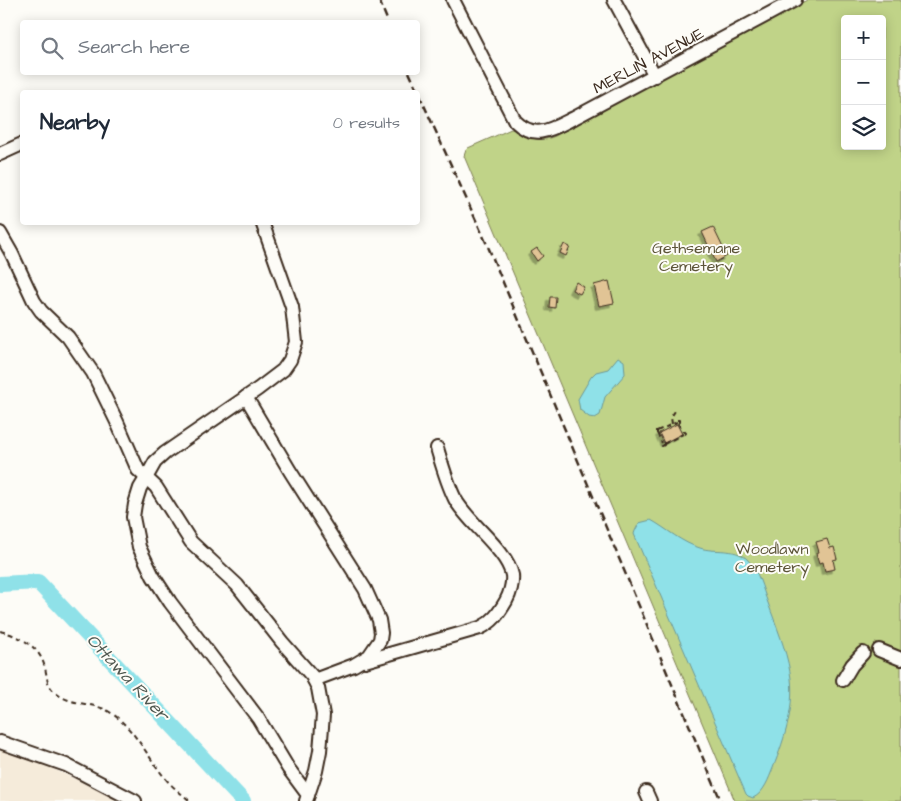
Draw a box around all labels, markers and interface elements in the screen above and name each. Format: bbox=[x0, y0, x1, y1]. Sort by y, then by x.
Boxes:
map controls bbox=[841, 15, 886, 150]
button: + bbox=[841, 15, 886, 60]
search box bbox=[20, 20, 420, 75]
street label: MERLIN AVENUE bbox=[589, 22, 708, 99]
icon: search bbox=[38, 34, 66, 62]
text: Search here bbox=[78, 34, 190, 61]
button: − bbox=[841, 60, 886, 105]
button: layers bbox=[841, 105, 886, 150]
text: Nearby bbox=[40, 108, 110, 137]
text: 0 results bbox=[333, 112, 400, 134]
park label: Gethsemane Cemetery bbox=[652, 237, 740, 278]
park label: Woodlawn Cemetery bbox=[735, 538, 809, 579]
water label: Ottawa River bbox=[81, 628, 176, 728]

